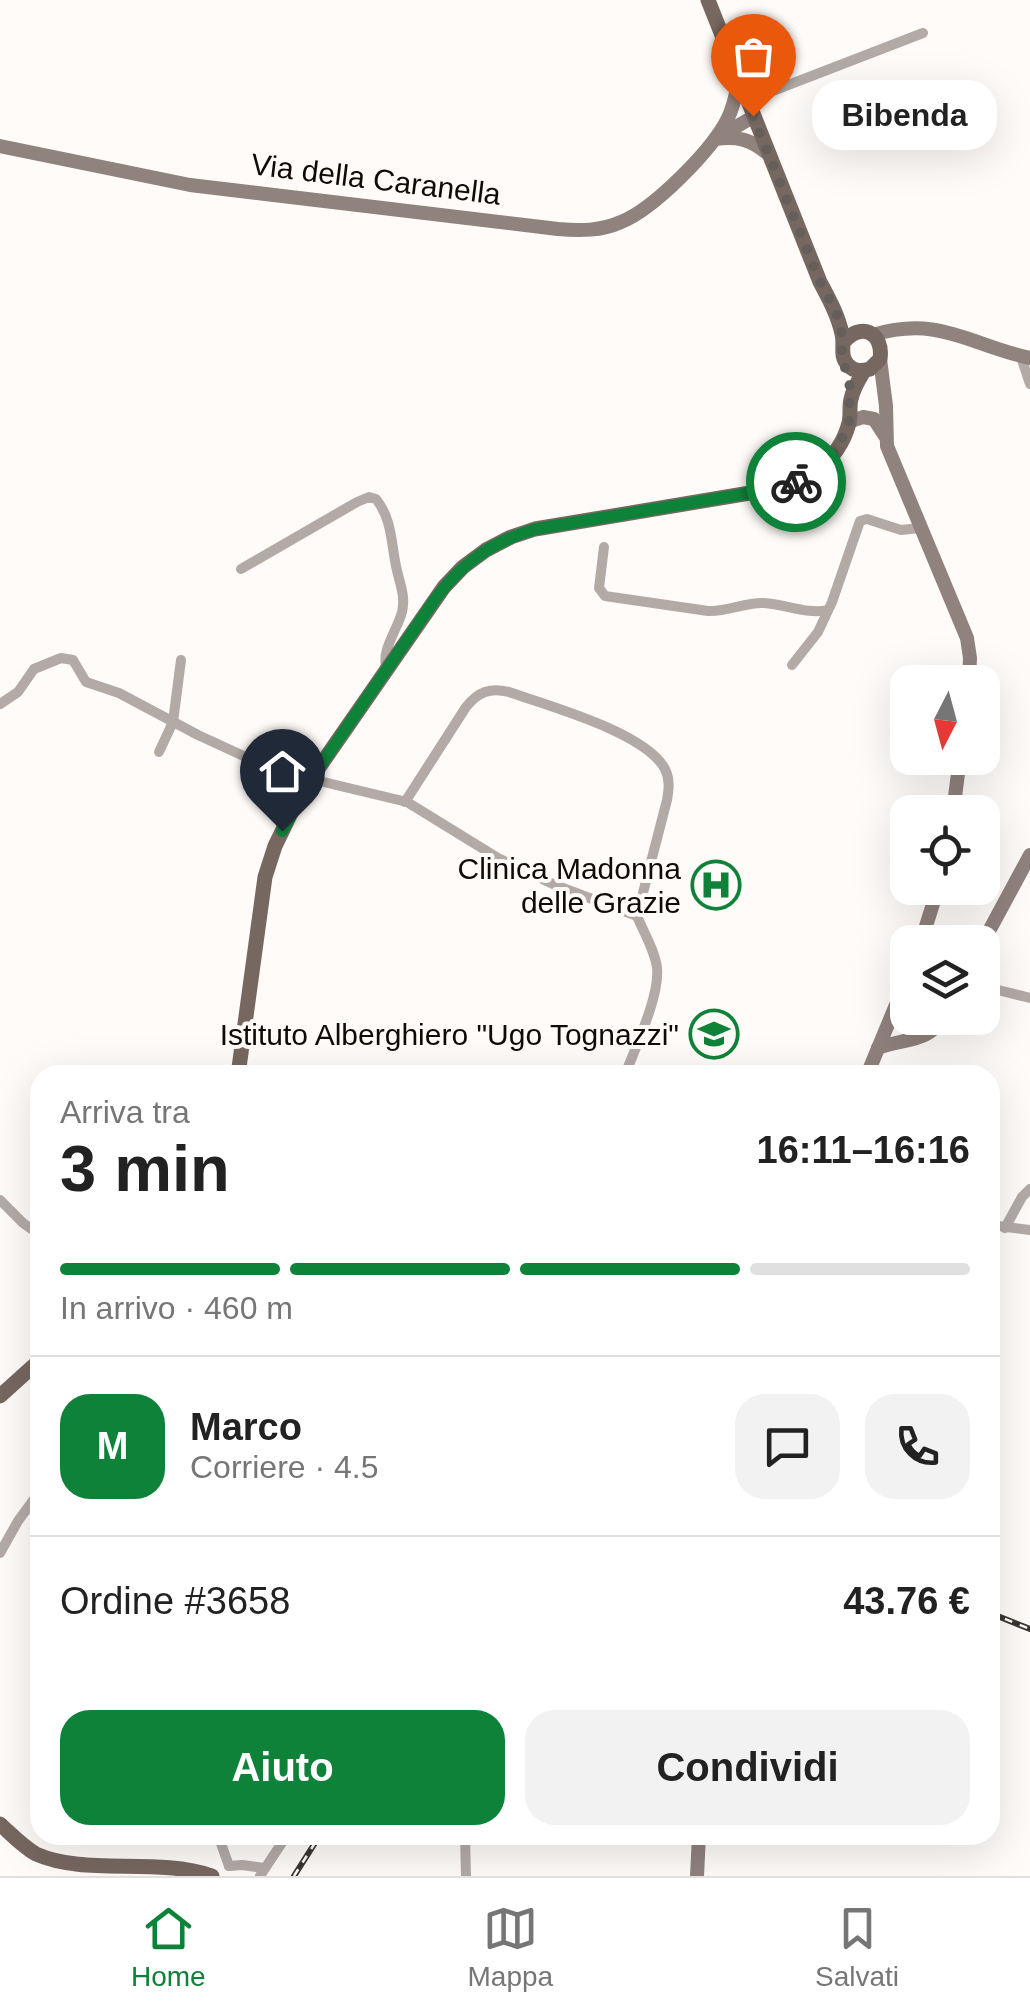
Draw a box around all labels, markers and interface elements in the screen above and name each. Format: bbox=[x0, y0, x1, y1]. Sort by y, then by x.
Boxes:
pin bbox=[711, 14, 796, 117]
icon: bag bbox=[726, 29, 781, 84]
callout: Bibenda bbox=[813, 81, 998, 151]
text: Bibenda bbox=[841, 97, 968, 133]
street label: Via della Caranella bbox=[249, 147, 503, 211]
courier bbox=[746, 432, 846, 532]
icon: bike bbox=[769, 455, 824, 510]
north arrow bbox=[890, 665, 1000, 775]
map controls bbox=[890, 665, 1000, 1035]
pin bbox=[240, 729, 325, 832]
icon: home bbox=[255, 744, 310, 799]
button: locate bbox=[890, 795, 1000, 905]
place label: Clinica Madonna delle Grazie bbox=[458, 852, 681, 919]
hospital icon: Clinica Madonna delle Grazie bbox=[690, 859, 742, 911]
button: layers bbox=[890, 925, 1000, 1035]
school or university icon: Istituto Alberghiero "Ugo Tognazzi" bbox=[688, 1008, 740, 1060]
place label: Istituto Alberghiero "Ugo Tognazzi" bbox=[220, 1018, 679, 1051]
text: Arriva tra bbox=[60, 1094, 190, 1130]
text: 16:11–16:16 bbox=[757, 1129, 970, 1171]
text: 3 min bbox=[60, 1132, 230, 1205]
text: In arrivo · 460 m bbox=[60, 1290, 293, 1326]
button: chat bbox=[735, 1394, 840, 1499]
button: phone bbox=[865, 1394, 970, 1499]
text: Marco bbox=[190, 1406, 302, 1448]
text: M bbox=[97, 1425, 128, 1467]
text: Corriere · 4.5 bbox=[190, 1449, 379, 1485]
text: Ordine #3658 bbox=[60, 1580, 290, 1622]
text: 43.76 € bbox=[843, 1580, 970, 1622]
button: Aiuto bbox=[60, 1710, 505, 1825]
button: Condividi bbox=[525, 1710, 970, 1825]
tab: Home bbox=[131, 1901, 206, 1993]
tab: Mappa bbox=[468, 1901, 553, 1993]
tab: Salvati bbox=[815, 1901, 899, 1993]

